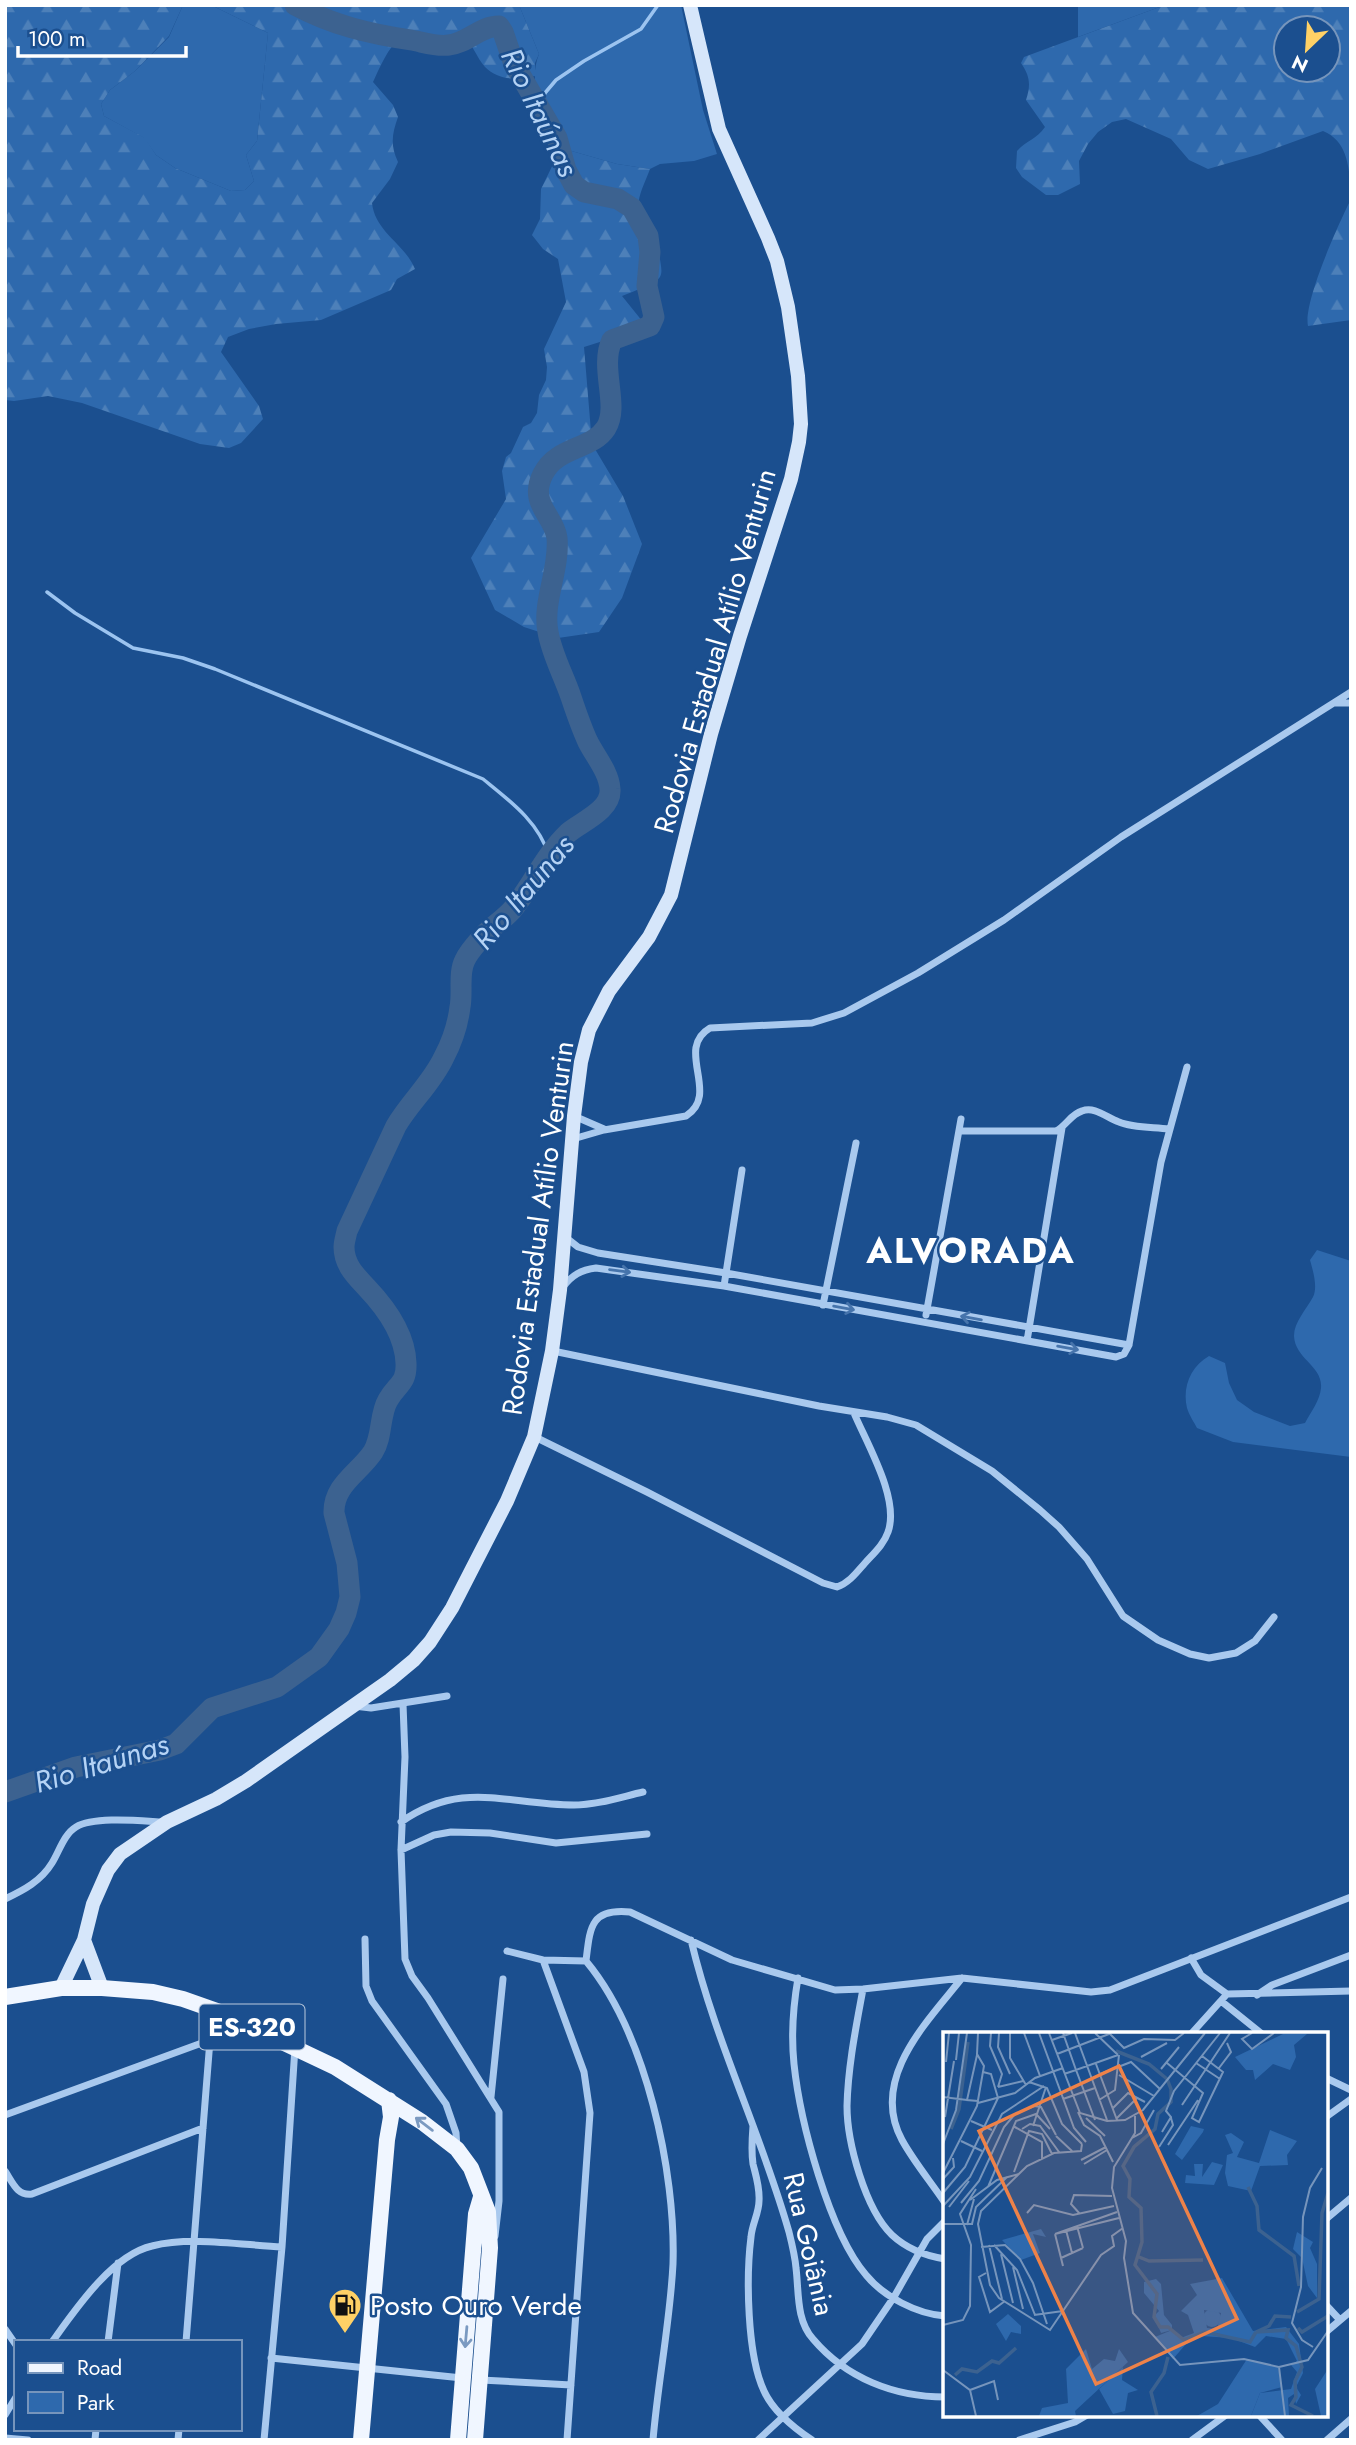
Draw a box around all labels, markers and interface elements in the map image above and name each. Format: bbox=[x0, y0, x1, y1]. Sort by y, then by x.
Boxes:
scale bar bbox=[18, 14, 186, 58]
north arrow bbox=[1272, 14, 1342, 84]
text: 100 m bbox=[28, 24, 85, 54]
water label: Rio Itaúnas bbox=[490, 40, 590, 184]
text: N bbox=[1287, 49, 1313, 79]
street label: Rodovia Estadual Atílio Venturin bbox=[643, 464, 787, 838]
water label: Rio Itaúnas bbox=[462, 825, 584, 959]
street label: Rodovia Estadual Atílio Venturin bbox=[491, 1038, 585, 1418]
district label: ALVORADA bbox=[865, 1226, 1076, 1276]
one-way arrow bbox=[608, 1265, 631, 1278]
one-way arrow bbox=[832, 1302, 855, 1316]
one-way arrow bbox=[960, 1311, 983, 1324]
one-way arrow bbox=[1056, 1342, 1079, 1355]
water label: Rio Itaúnas bbox=[29, 1722, 174, 1804]
road number: ES-320 bbox=[200, 2004, 304, 2050]
inset map bbox=[943, 2032, 1328, 2417]
one-way arrow bbox=[416, 2117, 434, 2132]
street label: Rua Goiânia bbox=[773, 2168, 845, 2320]
place label: Posto Ouro Verde bbox=[370, 2285, 582, 2326]
fuel station icon: Posto Ouro Verde bbox=[326, 2286, 364, 2335]
one-way arrow bbox=[459, 2326, 472, 2348]
legend bbox=[14, 2340, 242, 2431]
text: Road bbox=[77, 2353, 122, 2383]
text: Park bbox=[77, 2388, 115, 2418]

